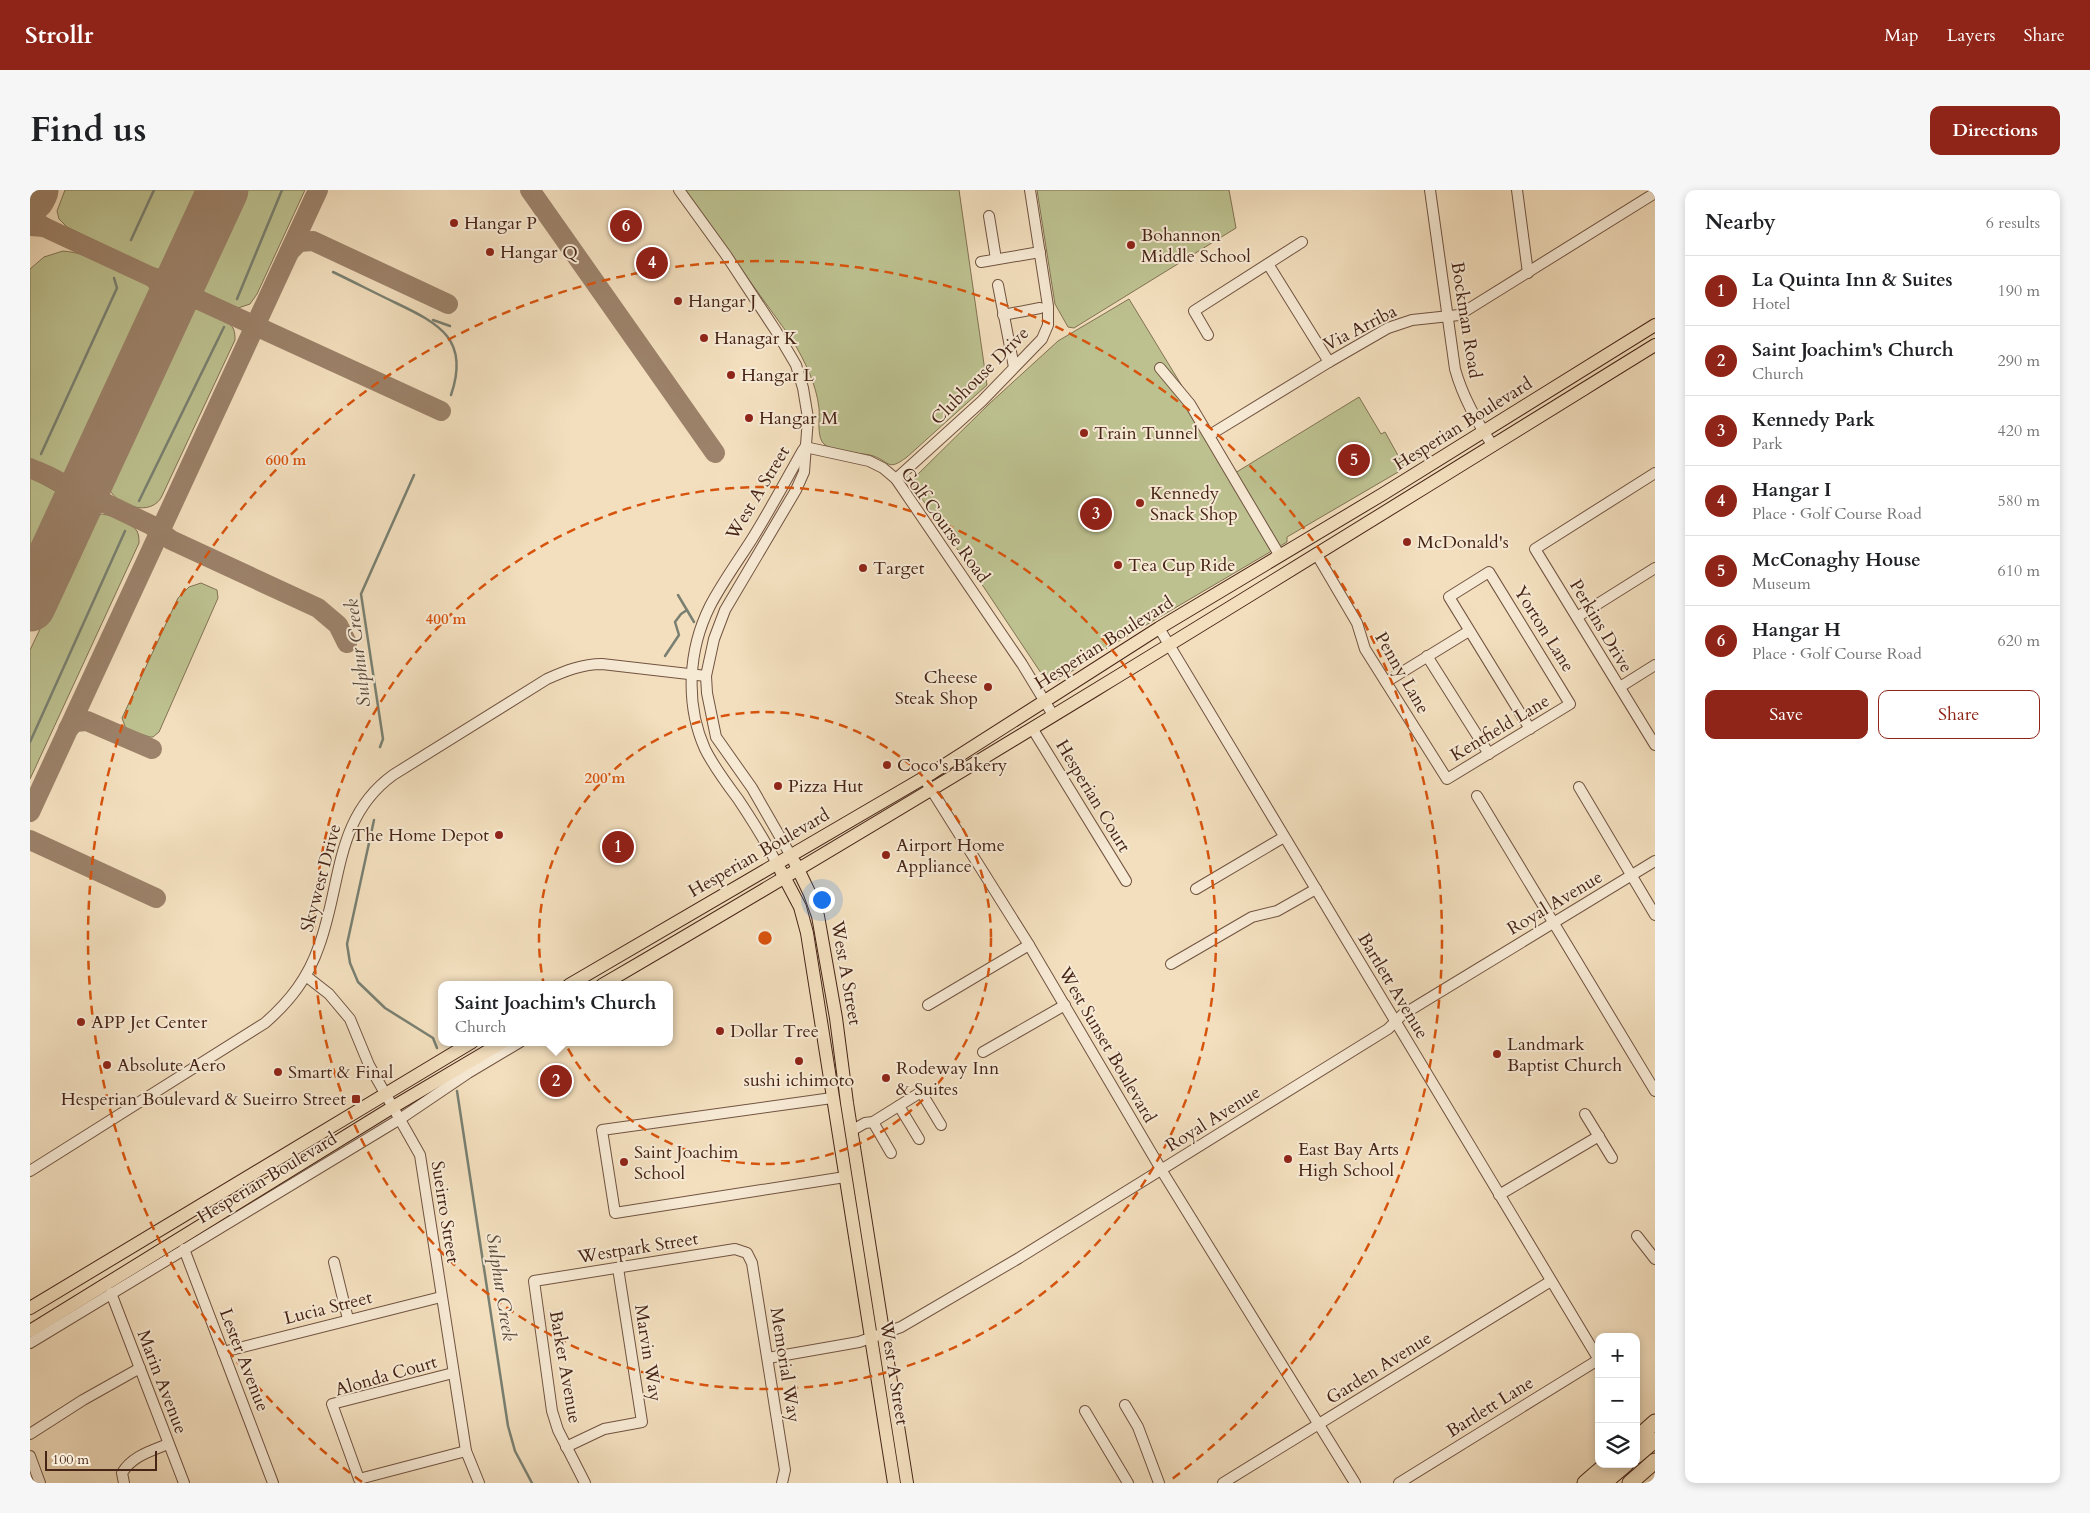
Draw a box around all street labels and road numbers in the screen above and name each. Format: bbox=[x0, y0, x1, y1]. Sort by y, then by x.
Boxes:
street label: Bockman Road bbox=[1444, 260, 1488, 380]
street label: Via Arriba bbox=[1319, 299, 1401, 357]
street label: Clubhouse Drive bbox=[925, 321, 1035, 431]
street label: Hesperian Boulevard bbox=[1389, 371, 1537, 477]
street label: West A Street bbox=[720, 441, 796, 546]
street label: Golf Course Road bbox=[895, 462, 996, 588]
street label: Perkins Drive bbox=[1563, 575, 1639, 677]
street label: Yorton Lane bbox=[1508, 581, 1580, 677]
street label: Hesperian Boulevard bbox=[1030, 590, 1178, 696]
street label: Penny Lane bbox=[1368, 627, 1436, 719]
street label: Kentfield Lane bbox=[1446, 688, 1554, 768]
street label: Hesperian Court bbox=[1050, 735, 1137, 857]
street label: Hesperian Boulevard bbox=[684, 802, 835, 904]
street label: Skywest Drive bbox=[295, 821, 347, 935]
street label: Royal Avenue bbox=[1503, 865, 1607, 941]
street label: West A Street bbox=[824, 918, 868, 1027]
street label: Bartlett Avenue bbox=[1351, 928, 1435, 1044]
street label: West Sunset Boulevard bbox=[1052, 962, 1162, 1128]
street label: Royal Avenue bbox=[1161, 1080, 1265, 1158]
street label: Hesperian Boulevard bbox=[192, 1126, 342, 1230]
street label: Sueirro Street bbox=[425, 1159, 465, 1265]
street label: Westpark Street bbox=[575, 1226, 700, 1270]
street label: Lucia Street bbox=[281, 1285, 375, 1331]
street label: Marvin Way bbox=[628, 1303, 668, 1404]
street label: Lester Avenue bbox=[213, 1305, 275, 1415]
street label: Memorial Way bbox=[764, 1306, 807, 1425]
street label: Barker Avenue bbox=[543, 1309, 587, 1425]
street label: West A Street bbox=[873, 1318, 915, 1427]
street label: Marin Avenue bbox=[131, 1326, 193, 1438]
street label: Garden Avenue bbox=[1322, 1326, 1436, 1410]
street label: Alonda Court bbox=[332, 1349, 440, 1403]
street label: Bartlett Lane bbox=[1442, 1370, 1538, 1444]

